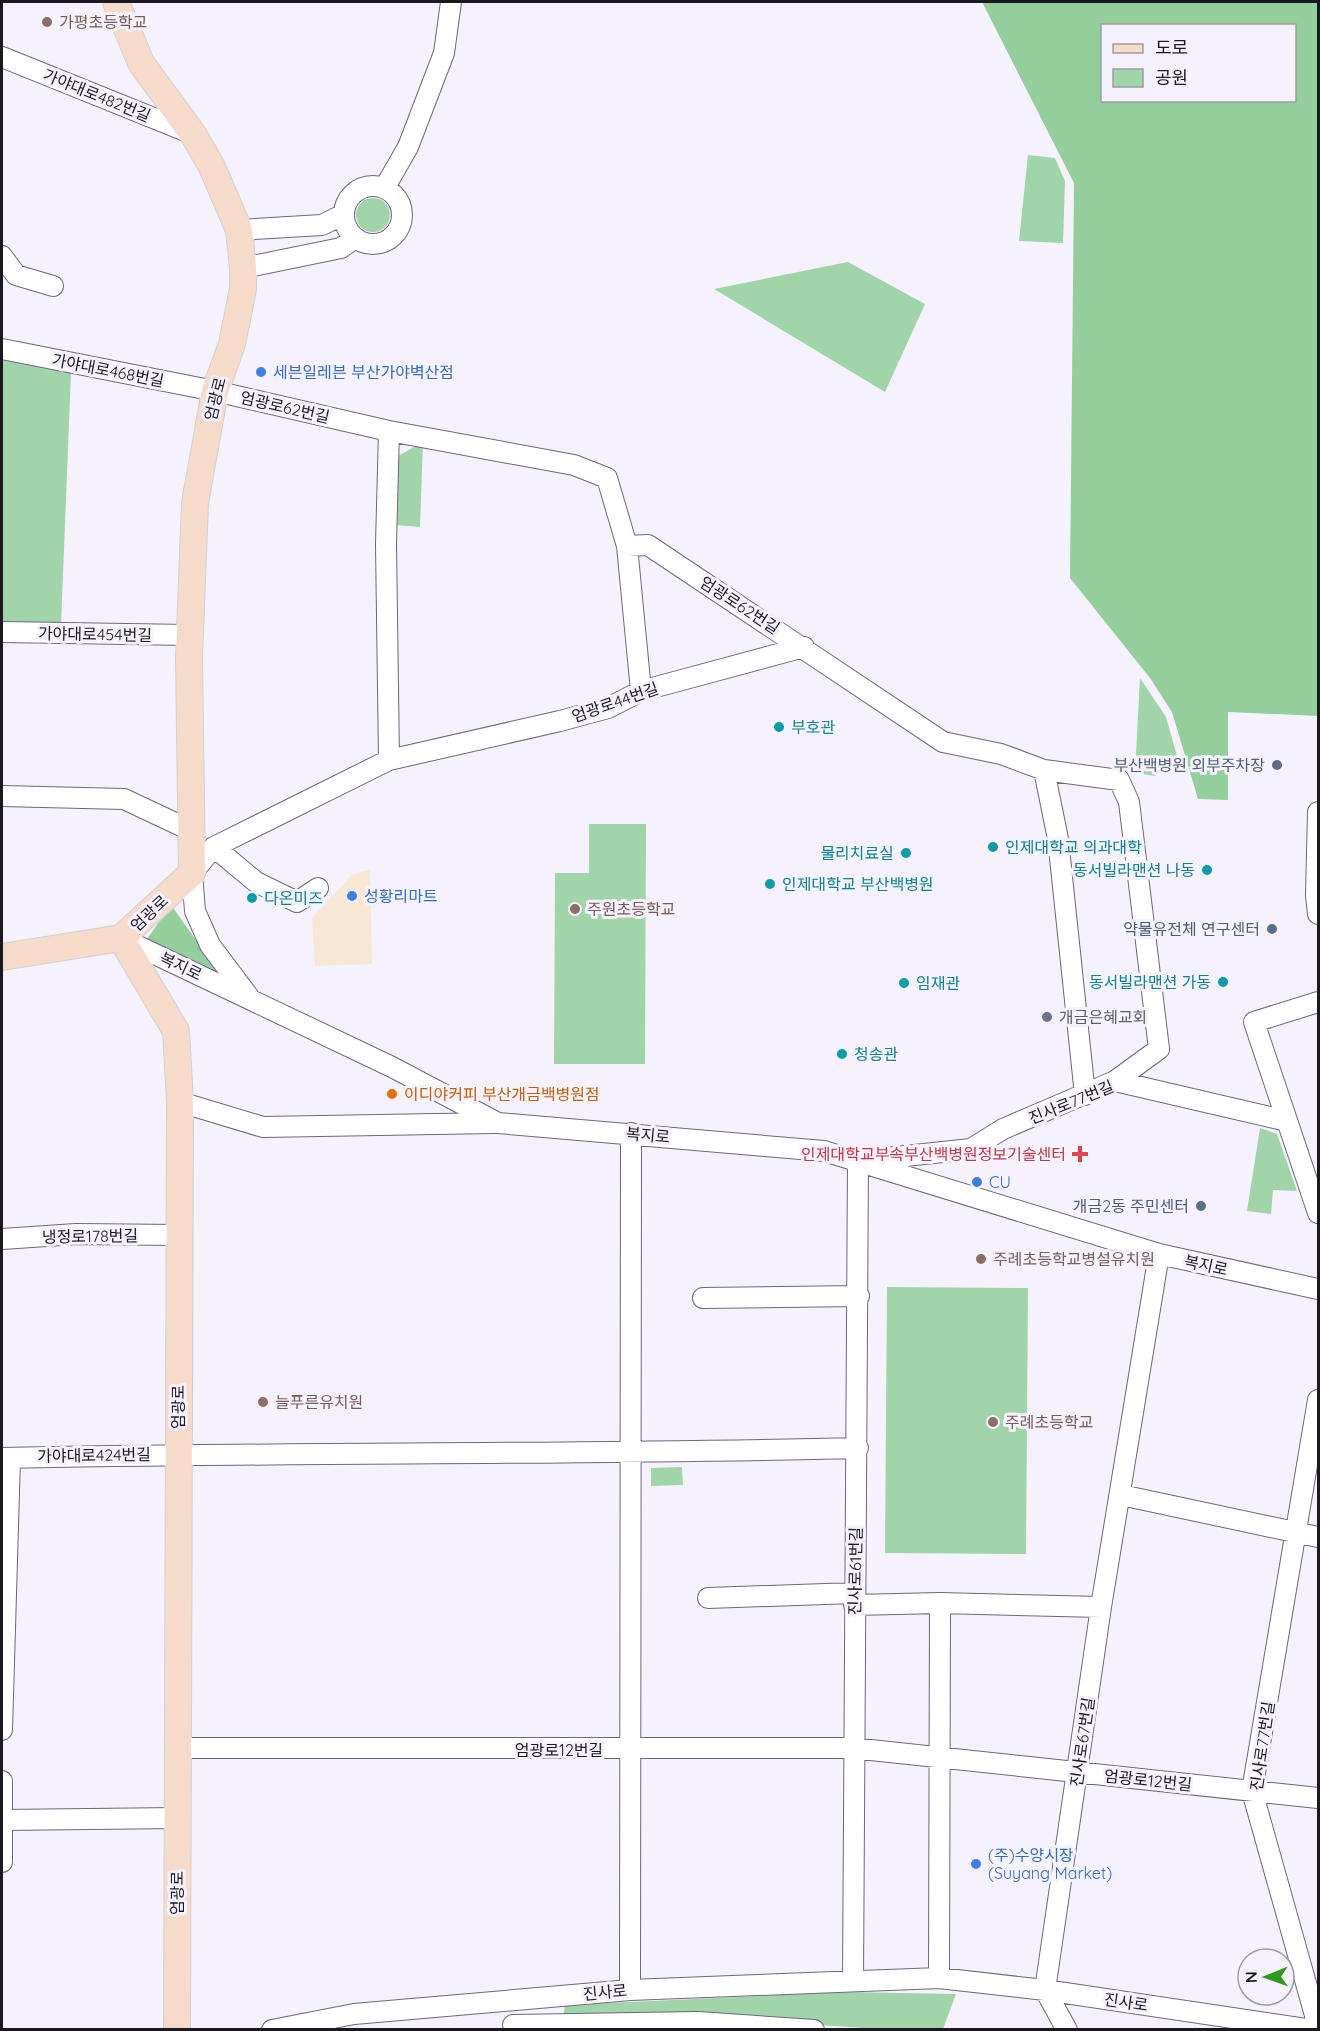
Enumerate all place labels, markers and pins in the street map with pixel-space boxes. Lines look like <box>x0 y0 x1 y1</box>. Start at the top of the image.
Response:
place label: 가평초등학교 <box>59 12 147 32</box>
marker: 가평초등학교 <box>40 15 54 29</box>
place label: 세븐일레븐 부산가야벽산점 <box>273 362 454 382</box>
marker: 세븐일레븐 부산가야벽산점 <box>254 365 268 379</box>
place label: 부호관 <box>791 717 835 737</box>
marker: 부호관 <box>772 720 786 734</box>
place label: 부산백병원 외부주차장 <box>1113 755 1265 775</box>
marker: 부산백병원 외부주차장 <box>1270 758 1284 772</box>
place label: 인제대학교 의과대학 <box>1005 837 1142 857</box>
marker: 인제대학교 의과대학 <box>986 840 1000 854</box>
place label: 물리치료실 <box>820 843 894 863</box>
marker: 물리치료실 <box>899 846 913 860</box>
place label: 동서빌라맨션 나동 <box>1073 860 1195 880</box>
marker: 동서빌라맨션 나동 <box>1200 863 1214 877</box>
place label: 인제대학교 부산백병원 <box>782 874 934 894</box>
marker: 인제대학교 부산백병원 <box>763 877 777 891</box>
place label: 성황리마트 <box>364 886 438 906</box>
place label: 다온미즈 <box>264 888 323 908</box>
marker: 성황리마트 <box>345 889 359 903</box>
marker: 다온미즈 <box>245 891 259 905</box>
place label: 주원초등학교 <box>587 899 675 919</box>
marker: 주원초등학교 <box>568 902 582 916</box>
place label: 약물유전체 연구센터 <box>1123 919 1260 939</box>
marker: 약물유전체 연구센터 <box>1265 922 1279 936</box>
place label: 동서빌라맨션 가동 <box>1089 972 1211 992</box>
place label: 임재관 <box>916 973 960 993</box>
marker: 동서빌라맨션 가동 <box>1216 975 1230 989</box>
marker: 임재관 <box>897 976 911 990</box>
place label: 개금은혜교회 <box>1059 1007 1147 1027</box>
marker: 개금은혜교회 <box>1040 1010 1054 1024</box>
place label: 청송관 <box>854 1044 898 1064</box>
marker: 청송관 <box>835 1047 849 1061</box>
place label: 이디야커피 부산개금백병원점 <box>404 1084 600 1104</box>
marker: 이디야커피 부산개금백병원점 <box>385 1087 399 1101</box>
place label: 인제대학교부속부산백병원정보기술센터 <box>801 1144 1066 1164</box>
marker: 인제대학교부속부산백병원정보기술센터 <box>1071 1145 1089 1163</box>
place label: CU <box>989 1172 1011 1192</box>
marker: CU <box>970 1175 984 1189</box>
place label: 개금2동 주민센터 <box>1073 1196 1189 1216</box>
marker: 개금2동 주민센터 <box>1194 1199 1208 1213</box>
place label: 주례초등학교병설유치원 <box>993 1249 1155 1269</box>
marker: 주례초등학교병설유치원 <box>974 1252 988 1266</box>
place label: 늘푸른유치원 <box>275 1392 363 1412</box>
marker: 늘푸른유치원 <box>256 1395 270 1409</box>
place label: 주례초등학교 <box>1005 1412 1093 1432</box>
marker: 주례초등학교 <box>986 1415 1000 1429</box>
place label: (주)수양시장 (Suyang Market) <box>988 1845 1112 1883</box>
marker: (주)수양시장 (Suyang Market) <box>969 1857 983 1871</box>

